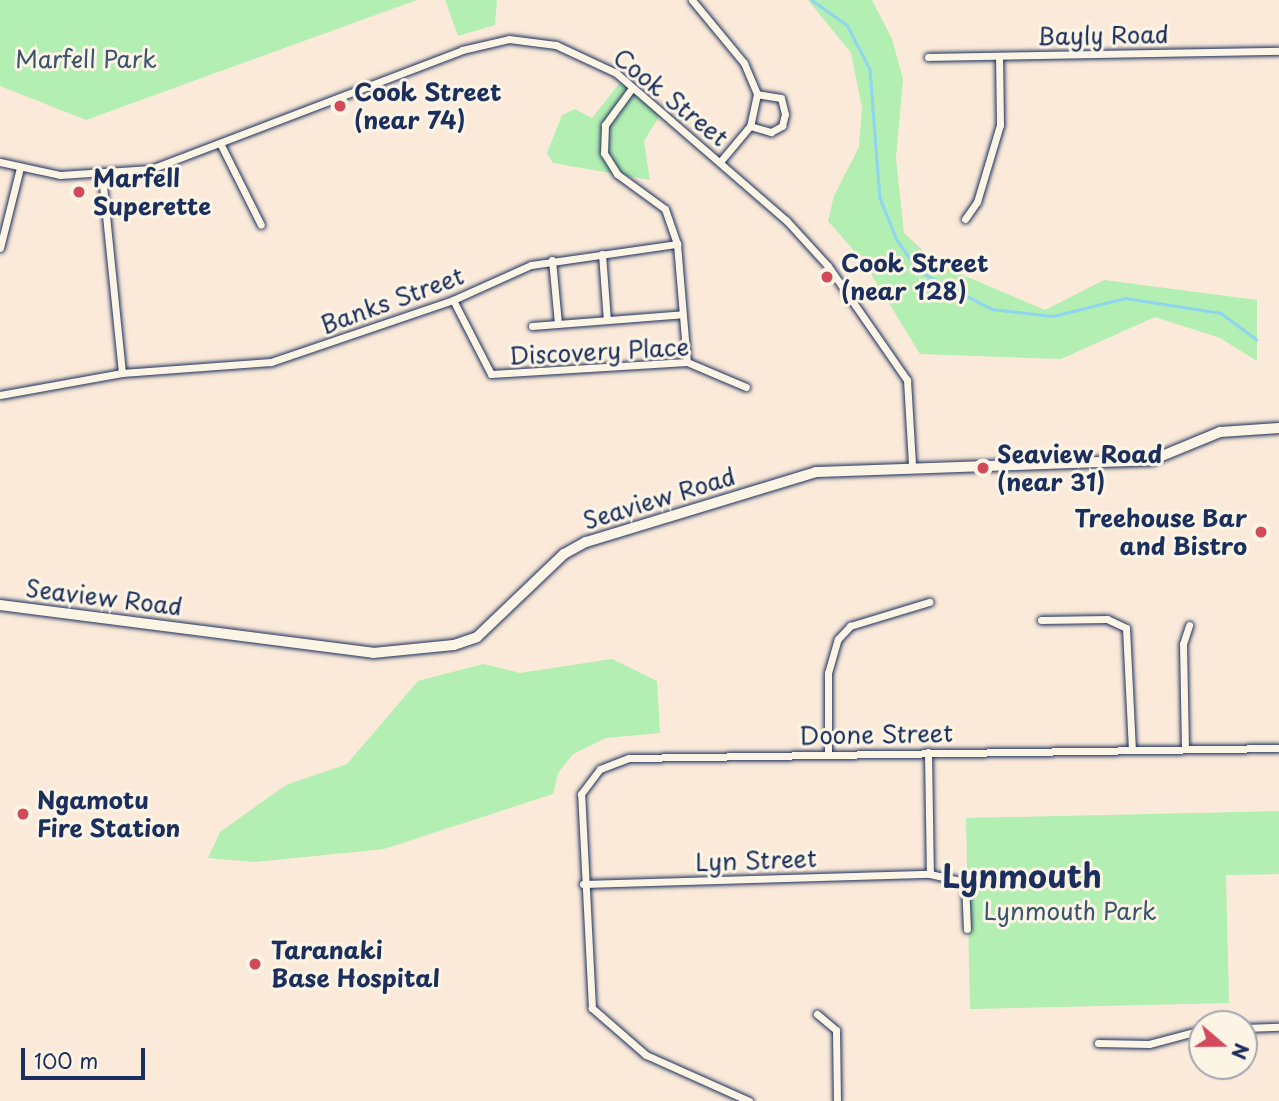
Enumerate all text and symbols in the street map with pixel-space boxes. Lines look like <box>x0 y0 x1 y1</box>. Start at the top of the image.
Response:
street label: Bayly Road <box>1037 19 1169 51</box>
street label: Cook Street <box>608 42 734 152</box>
park label: Marfell Park <box>15 45 157 73</box>
place label: Cook Street (near 74) <box>354 78 501 134</box>
marker: Cook Street (near 74) <box>332 98 348 114</box>
place label: Marfell Superette <box>93 164 211 220</box>
marker: Marfell Superette <box>71 184 87 200</box>
place label: Cook Street (near 128) <box>841 249 988 305</box>
street label: Banks Street <box>316 261 468 339</box>
marker: Cook Street (near 128) <box>819 269 835 285</box>
street label: Discovery Place <box>508 332 690 370</box>
place label: Seaview Road (near 31) <box>997 440 1163 496</box>
marker: Seaview Road (near 31) <box>975 460 991 476</box>
street label: Seaview Road <box>580 461 738 535</box>
place label: Treehouse Bar and Bistro <box>1075 504 1247 560</box>
marker: Treehouse Bar and Bistro <box>1253 524 1269 540</box>
street label: Seaview Road <box>25 573 183 621</box>
street label: Doone Street <box>799 718 953 750</box>
place label: Ngamotu Fire Station <box>37 786 182 842</box>
marker: Ngamotu Fire Station <box>15 806 31 822</box>
street label: Lyn Street <box>695 843 817 877</box>
district label: Lynmouth <box>942 856 1102 894</box>
park label: Lynmouth Park <box>982 897 1158 925</box>
place label: Taranaki Base Hospital <box>271 936 439 992</box>
marker: Taranaki Base Hospital <box>245 954 265 974</box>
north arrow <box>1188 1010 1258 1080</box>
scale bar <box>24 1034 149 1078</box>
text: N <box>1225 1040 1257 1063</box>
text: 100 m <box>34 1044 98 1076</box>

